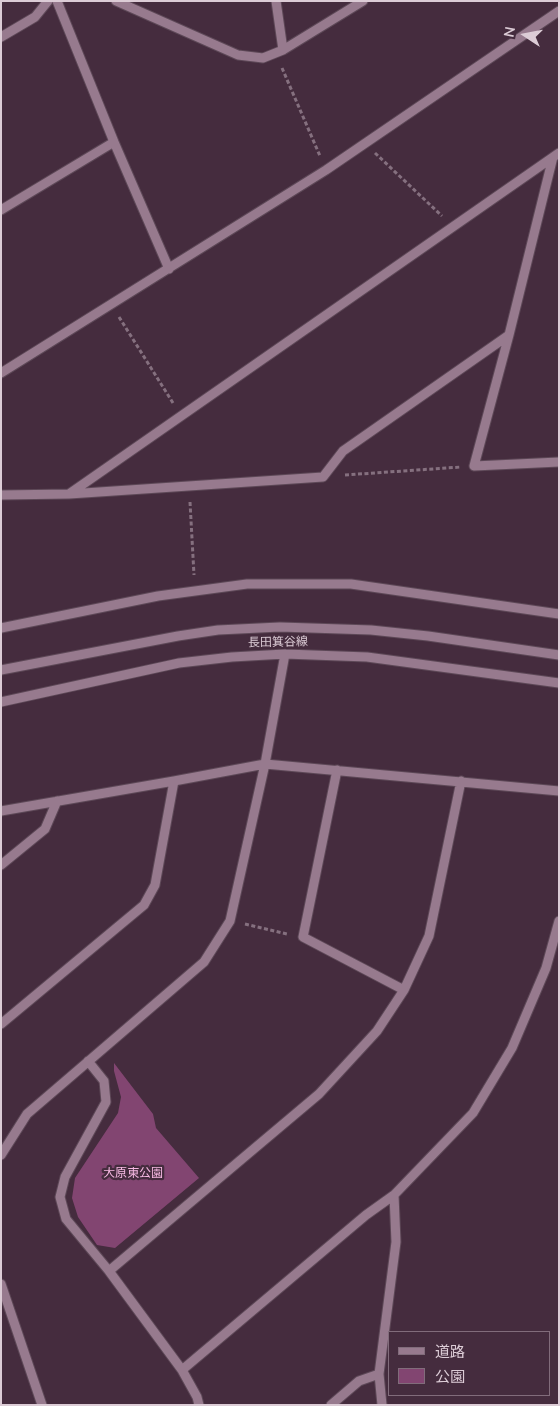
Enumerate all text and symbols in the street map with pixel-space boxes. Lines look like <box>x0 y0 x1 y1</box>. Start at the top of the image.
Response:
north arrow <box>500 10 550 60</box>
text: N <box>499 25 520 39</box>
street label: 長田箕谷線 <box>248 635 308 651</box>
park label: 大原東公園 <box>103 1167 163 1181</box>
legend <box>388 1331 550 1396</box>
text: 道路 <box>435 1342 465 1362</box>
text: 公園 <box>435 1367 465 1387</box>

